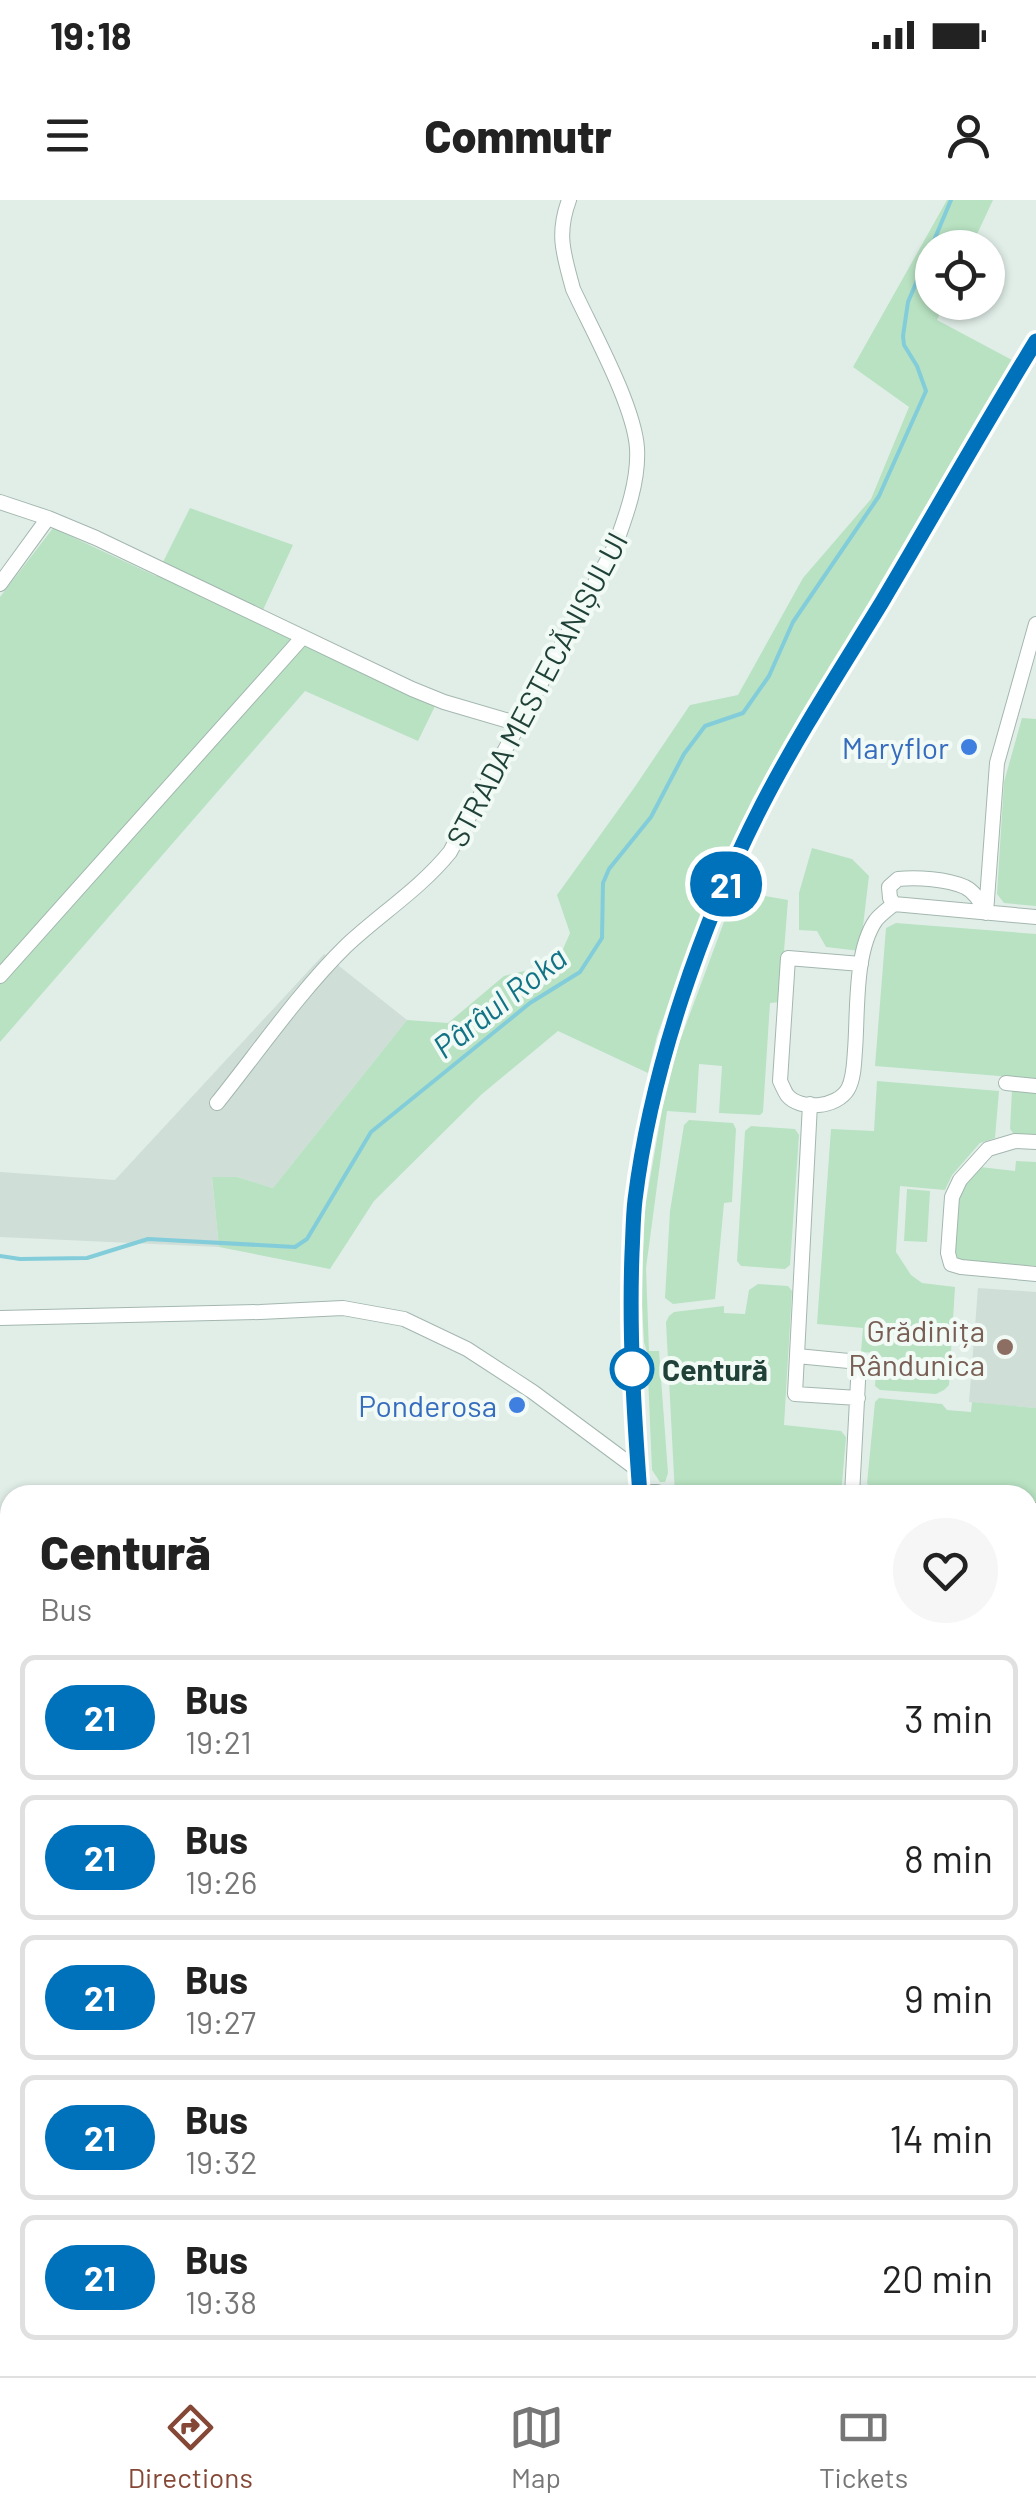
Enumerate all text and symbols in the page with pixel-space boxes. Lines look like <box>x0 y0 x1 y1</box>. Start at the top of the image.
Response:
text: 19:18 <box>50 12 131 58</box>
icon: menu <box>40 108 95 163</box>
text: Commutr <box>424 108 612 162</box>
icon: person <box>941 108 996 163</box>
map controls <box>915 230 1005 320</box>
button: locate <box>915 230 1005 320</box>
street label: STRADA MESTECĂNIȘULUI <box>438 526 634 852</box>
place label: Maryflor <box>842 729 949 765</box>
marker: Maryflor <box>958 736 980 758</box>
line badge: 21 <box>681 852 771 916</box>
text: 21 <box>710 863 742 905</box>
water label: Pârâul Roka <box>425 937 573 1065</box>
place label: Grădinița Rândunica <box>848 1312 985 1382</box>
marker: Grădinița Rândunica <box>994 1336 1016 1358</box>
marker: Centură <box>611 1348 653 1390</box>
place label: Centură <box>662 1351 768 1387</box>
place label: Ponderosa <box>358 1387 497 1423</box>
marker: Ponderosa <box>506 1394 528 1416</box>
button: heart <box>893 1518 998 1623</box>
text: Centură <box>40 1522 211 1580</box>
text: Bus <box>40 1589 92 1627</box>
text: Bus <box>185 1676 248 1722</box>
text: 3 min <box>904 1695 993 1741</box>
text: 21 <box>84 1696 116 1738</box>
text: 19:21 <box>185 1722 252 1760</box>
text: Bus <box>185 1816 248 1862</box>
text: 8 min <box>904 1835 993 1881</box>
text: 21 <box>84 1836 116 1878</box>
text: 19:26 <box>185 1862 257 1900</box>
text: Bus <box>185 1956 248 2002</box>
text: 9 min <box>904 1975 993 2021</box>
text: 21 <box>84 1976 116 2018</box>
text: 19:27 <box>185 2002 256 2040</box>
text: Bus <box>185 2096 248 2142</box>
text: 14 min <box>890 2115 993 2161</box>
text: 21 <box>84 2116 116 2158</box>
text: 19:32 <box>185 2142 257 2180</box>
text: Bus <box>185 2236 248 2282</box>
text: 20 min <box>882 2255 993 2301</box>
text: 21 <box>84 2256 116 2298</box>
text: 19:38 <box>185 2282 257 2320</box>
tab: Directions <box>128 2400 253 2494</box>
tab: Map <box>509 2400 564 2494</box>
tab: Tickets <box>819 2400 908 2494</box>

